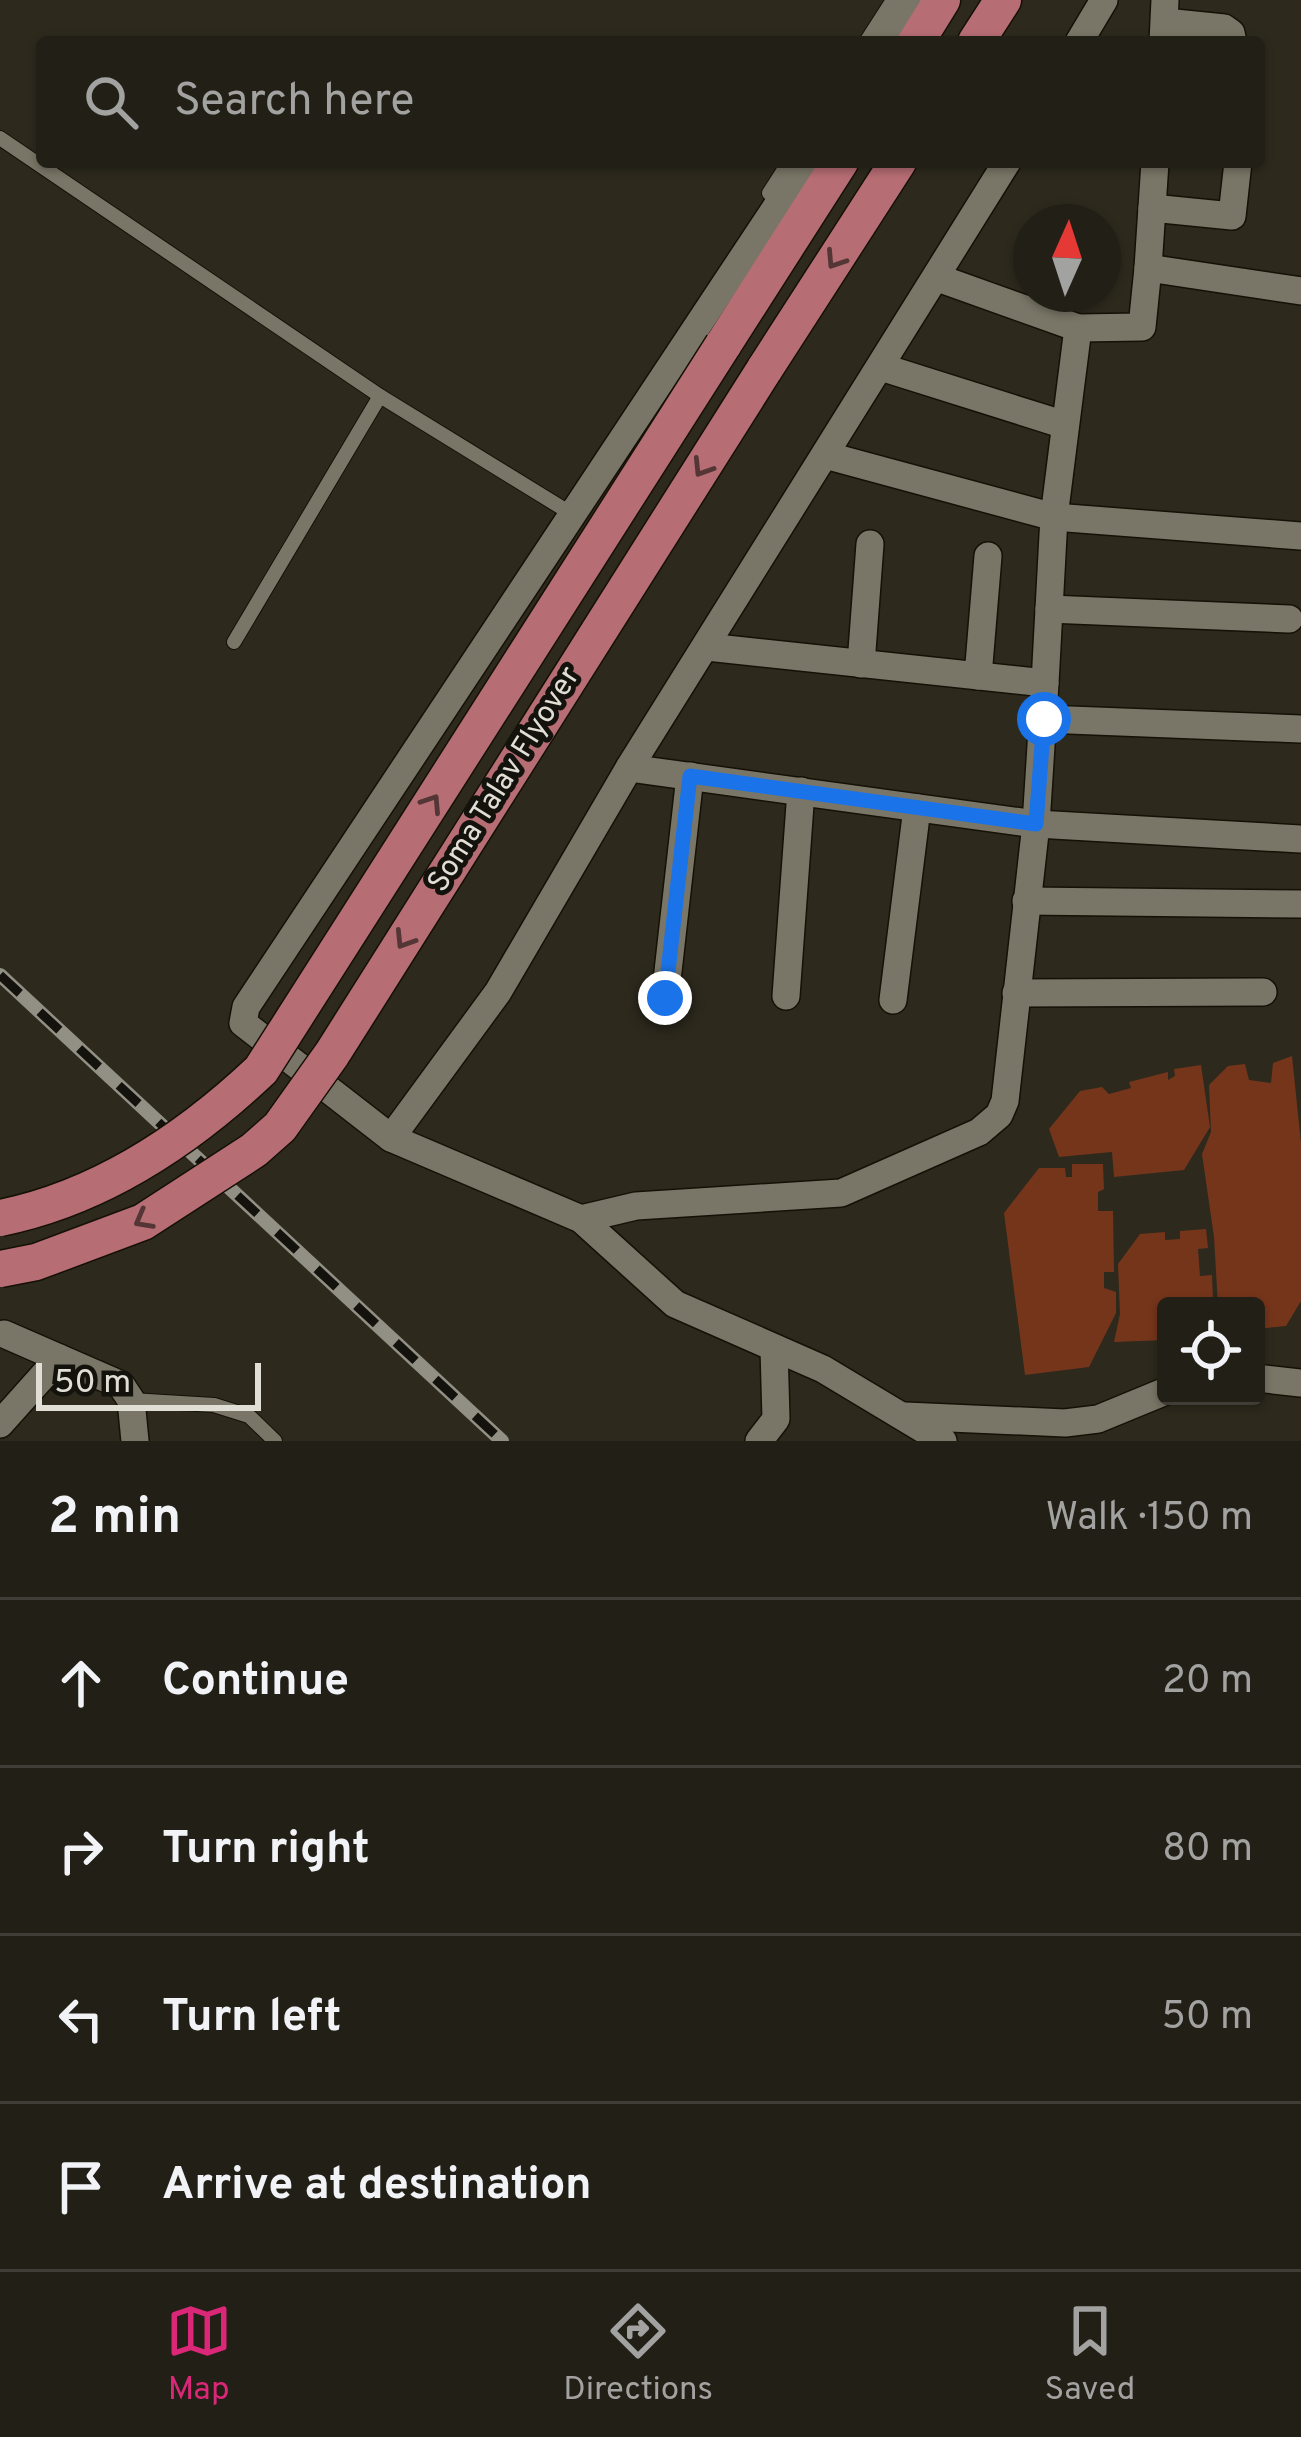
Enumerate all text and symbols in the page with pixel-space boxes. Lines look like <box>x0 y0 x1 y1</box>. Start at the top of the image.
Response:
search box <box>36 36 1265 168</box>
icon: search <box>78 69 144 135</box>
text: Search here <box>174 74 414 131</box>
north arrow <box>1013 204 1121 312</box>
one-way arrow <box>827 247 849 269</box>
one-way arrow <box>694 455 716 477</box>
street label: Soma Talav Flyover <box>421 660 589 900</box>
route start <box>1017 692 1071 746</box>
one-way arrow <box>417 795 439 817</box>
one-way arrow <box>396 927 418 949</box>
route end <box>638 971 692 1025</box>
one-way arrow <box>134 1206 156 1229</box>
map controls <box>1157 1297 1265 1405</box>
button: locate <box>1157 1297 1265 1405</box>
scale bar <box>36 1357 261 1410</box>
text: 50 m <box>54 1363 131 1405</box>
text: 2 min <box>48 1487 181 1552</box>
text: Walk · 150 m <box>1046 1495 1253 1544</box>
icon: ahead <box>48 1650 114 1716</box>
text: Continue <box>162 1654 349 1711</box>
text: 20 m <box>1162 1658 1253 1707</box>
icon: right <box>48 1818 114 1884</box>
text: Turn right <box>162 1822 370 1879</box>
text: 80 m <box>1162 1826 1253 1875</box>
icon: left <box>48 1986 114 2052</box>
text: Turn left <box>162 1990 341 2047</box>
text: 50 m <box>1162 1994 1253 2043</box>
icon: arrive <box>48 2154 114 2220</box>
text: Arrive at destination <box>162 2158 592 2215</box>
tab: Map <box>166 2298 232 2412</box>
tab: Directions <box>563 2298 713 2412</box>
tab: Saved <box>1045 2298 1135 2412</box>

